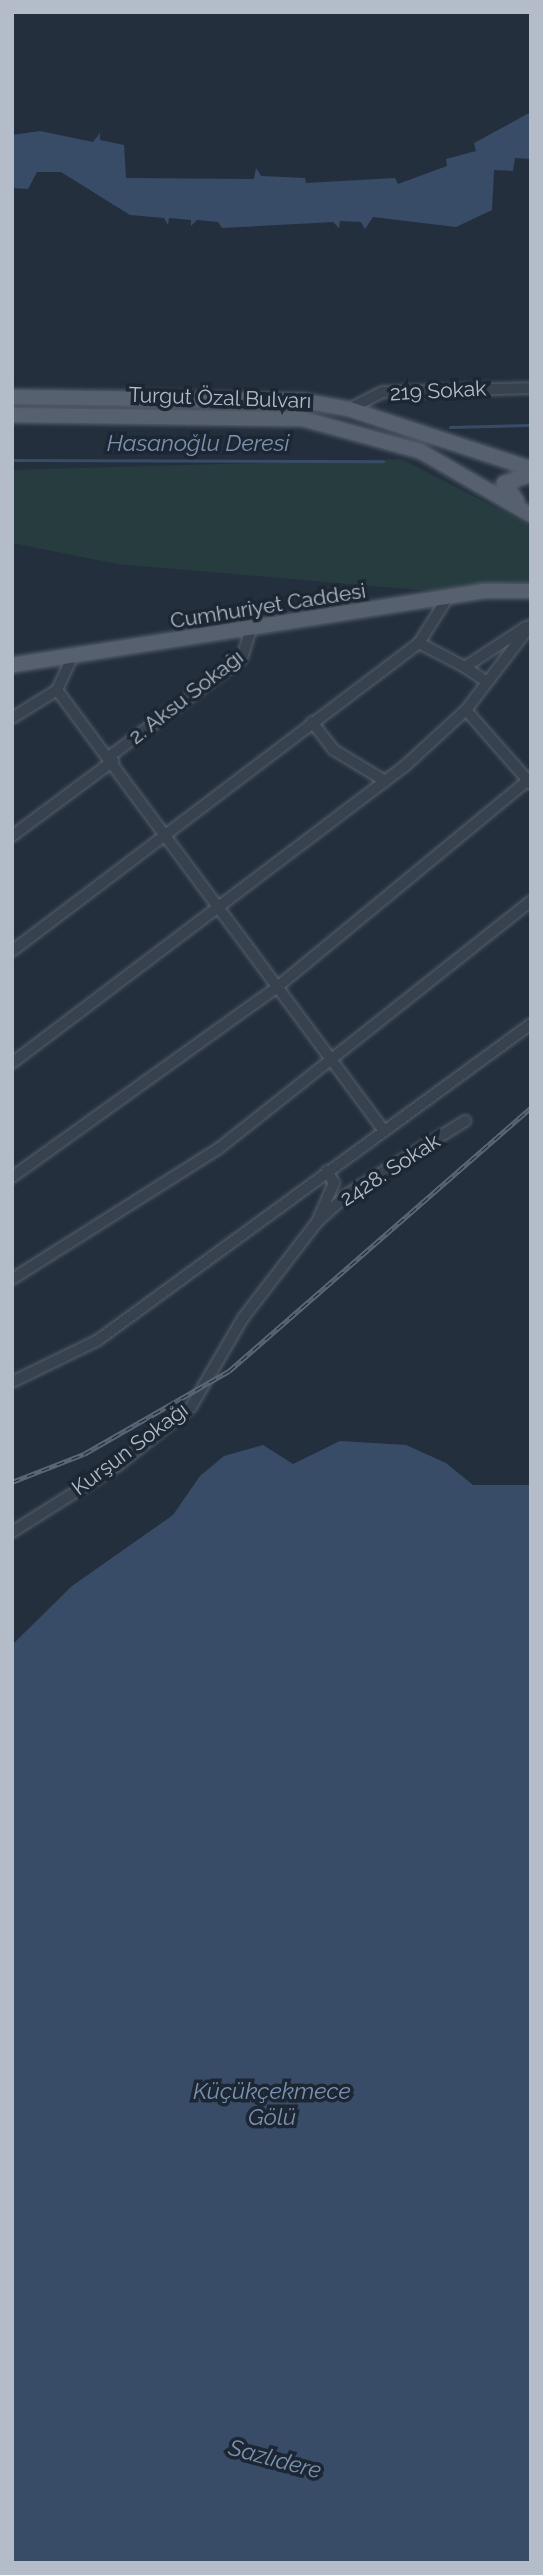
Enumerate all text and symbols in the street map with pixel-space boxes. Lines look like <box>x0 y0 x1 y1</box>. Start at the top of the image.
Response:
street label: 219 Sokak <box>389 376 487 406</box>
street label: Turgut Özal Bulvarı <box>128 382 312 414</box>
water label: Hasanoğlu Deresi <box>107 429 289 457</box>
street label: Cumhuriyet Caddesi <box>169 578 367 634</box>
street label: 2. Aksu Sokağı <box>124 644 248 750</box>
street label: 2428. Sokak <box>335 1128 445 1212</box>
street label: Kurşun Sokağı <box>67 1397 193 1501</box>
water label: Küçükçekmece Gölü <box>193 2077 351 2131</box>
water label: Sazlıdere <box>226 2433 324 2485</box>

